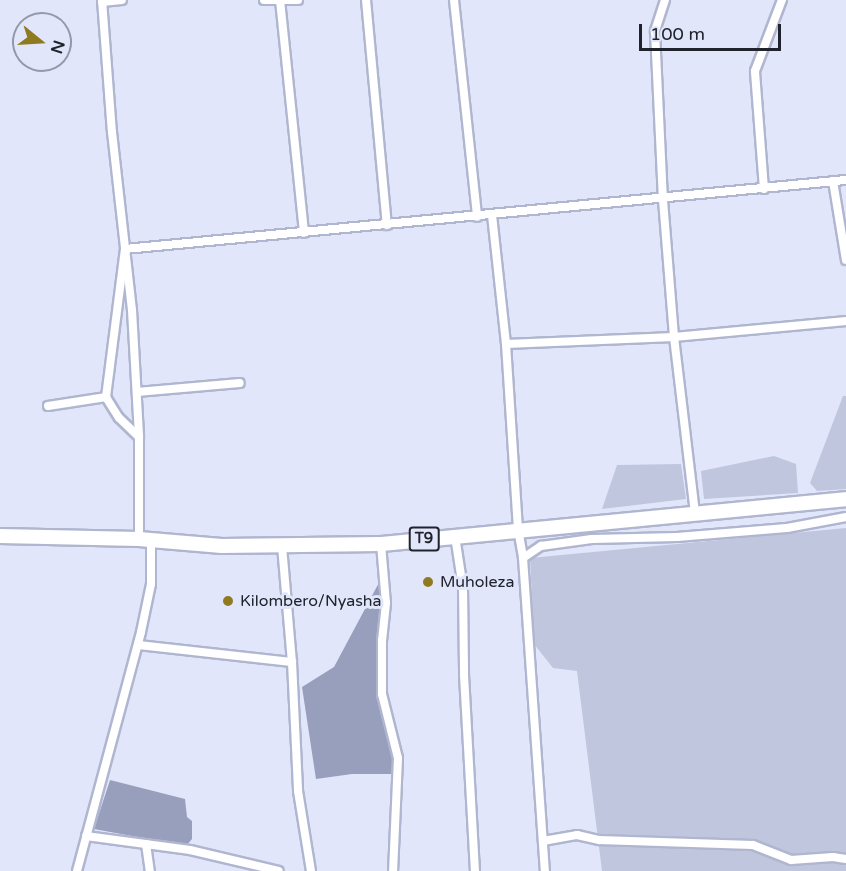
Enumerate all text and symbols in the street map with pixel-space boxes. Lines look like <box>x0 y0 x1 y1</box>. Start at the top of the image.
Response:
north arrow <box>12 12 72 72</box>
scale bar <box>642 12 784 50</box>
text: 100 m <box>650 23 705 45</box>
text: N <box>46 38 69 56</box>
road number: T9 <box>408 527 440 551</box>
place label: Muholeza <box>440 572 514 592</box>
marker: Muholeza <box>421 575 435 589</box>
place label: Kilombero/Nyasha <box>240 591 382 611</box>
marker: Kilombero/Nyasha <box>221 594 235 608</box>

